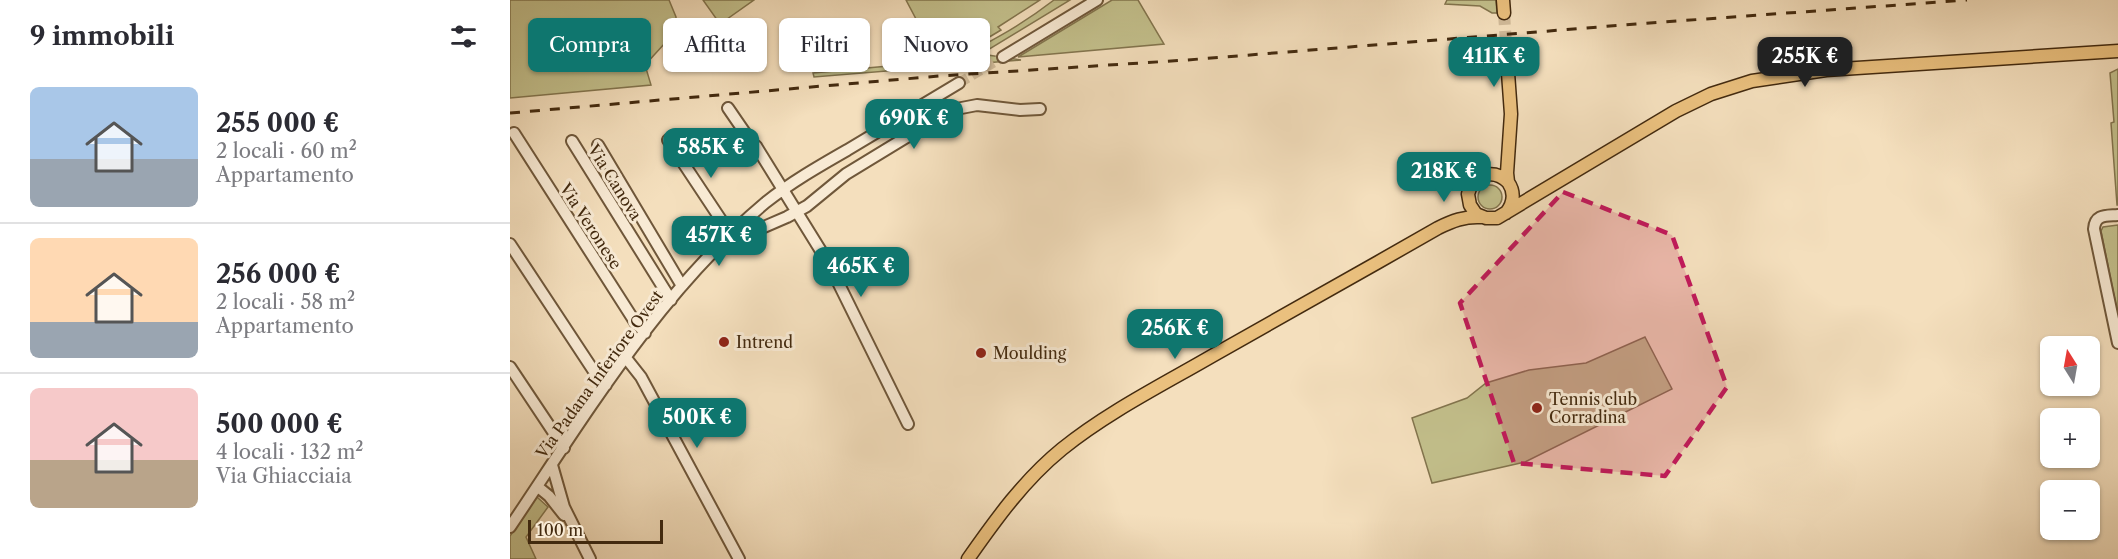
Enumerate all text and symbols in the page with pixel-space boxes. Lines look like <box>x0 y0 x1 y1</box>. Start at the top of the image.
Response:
chip: Compra <box>528 18 651 72</box>
chip: Affitta <box>663 18 767 72</box>
chip: Filtri <box>779 18 870 72</box>
chip: Nuovo <box>882 18 990 72</box>
text: 9 immobili <box>30 20 174 52</box>
icon: filters <box>447 20 480 53</box>
pin: 411K € <box>1445 37 1543 88</box>
pin: 255K € <box>1756 37 1854 88</box>
text: 411K € <box>1462 44 1526 68</box>
text: 255K € <box>1771 44 1839 68</box>
pin: 690K € <box>865 99 963 150</box>
text: 690K € <box>879 106 949 130</box>
text: 255 000 € <box>216 107 339 139</box>
icon: home <box>78 111 150 183</box>
pin: 585K € <box>662 128 760 179</box>
text: 585K € <box>677 135 745 159</box>
text: 2 locali · 60 m² <box>216 139 357 163</box>
street label: Via Canova <box>583 140 646 224</box>
pin: 218K € <box>1395 152 1493 203</box>
text: 218K € <box>1411 159 1477 183</box>
text: Appartamento <box>216 163 354 187</box>
street label: Via Veronese <box>555 178 626 273</box>
pin: 457K € <box>670 216 768 267</box>
text: 457K € <box>686 223 752 247</box>
pin: 465K € <box>812 247 910 298</box>
text: 465K € <box>827 254 895 278</box>
text: 256 000 € <box>216 258 341 290</box>
icon: home <box>78 262 150 334</box>
street label: Via Padana Inferiore Ovest <box>531 286 667 463</box>
text: 2 locali · 58 m² <box>216 290 355 314</box>
pin: 256K € <box>1126 309 1224 360</box>
text: Appartamento <box>216 314 354 338</box>
text: 256K € <box>1141 316 1209 340</box>
place label: Intrend <box>736 332 793 352</box>
marker: Intrend <box>717 335 731 349</box>
north arrow <box>2040 336 2100 396</box>
map controls <box>2040 336 2100 540</box>
place label: Moulding <box>993 343 1067 363</box>
marker: Moulding <box>974 346 988 360</box>
place label: Tennis club Corradina <box>1549 389 1637 427</box>
pin: 500K € <box>648 398 746 449</box>
marker: Tennis club Corradina <box>1530 401 1544 415</box>
text: 500K € <box>662 405 732 429</box>
text: 500 000 € <box>216 408 343 440</box>
button: + <box>2040 408 2100 468</box>
icon: home <box>78 412 150 484</box>
text: 4 locali · 132 m² <box>216 440 364 464</box>
text: Via Ghiacciaia <box>216 464 352 488</box>
button: − <box>2040 480 2100 540</box>
scale bar <box>528 517 663 544</box>
text: 100 m <box>537 520 583 540</box>

